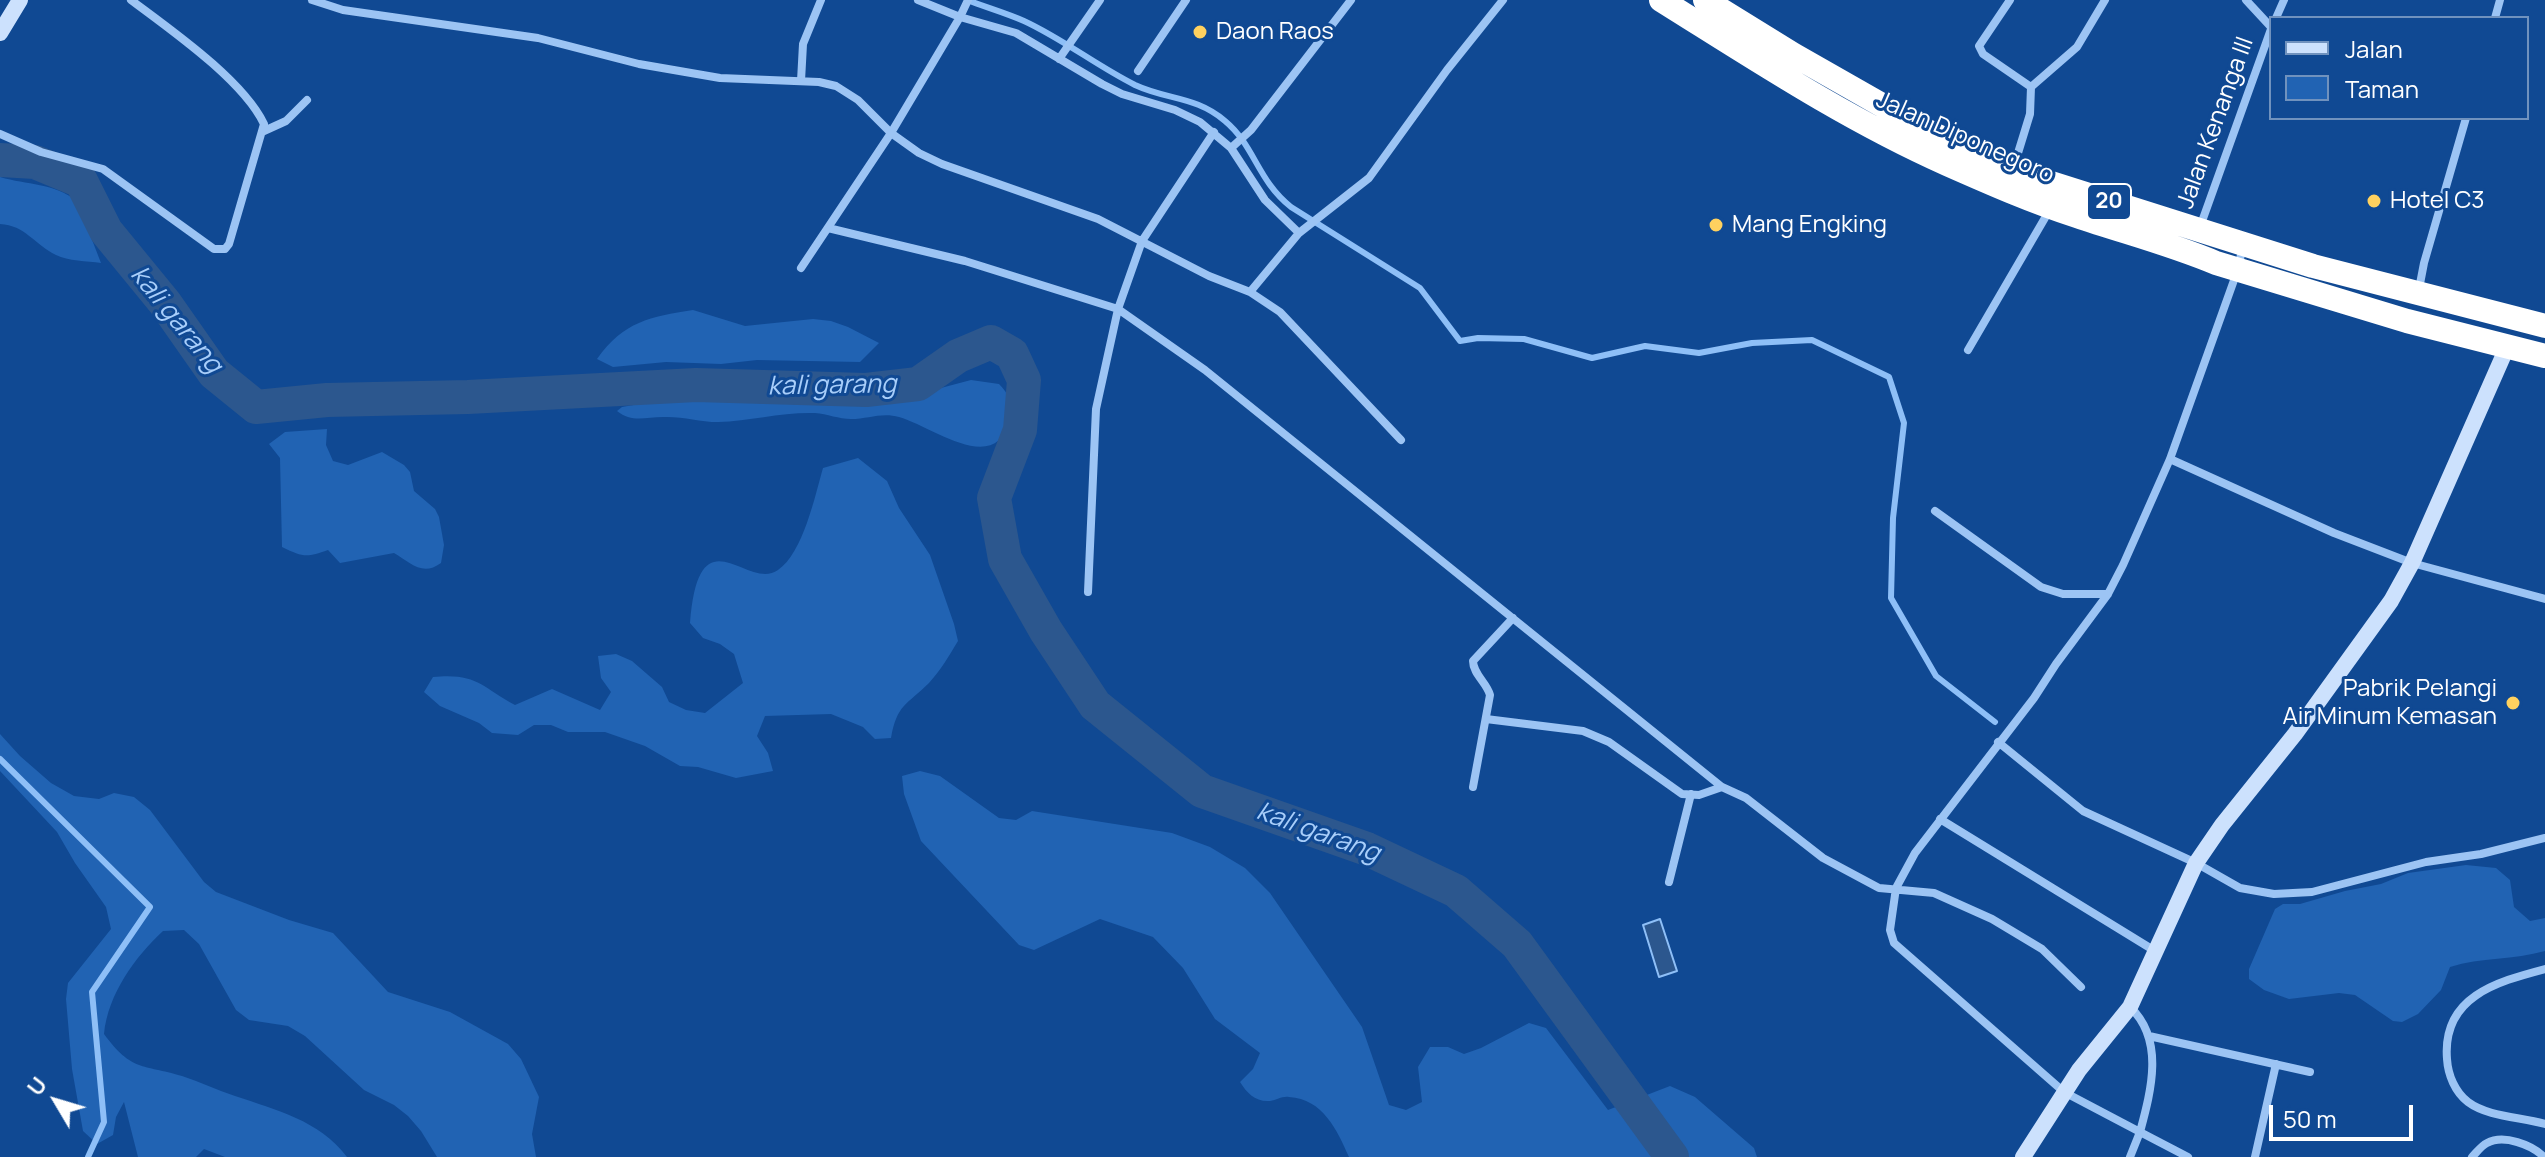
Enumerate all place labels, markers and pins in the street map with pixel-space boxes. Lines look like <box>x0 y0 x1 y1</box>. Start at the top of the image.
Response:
place label: Daon Raos <box>1216 18 1334 46</box>
marker: Daon Raos <box>1191 23 1209 41</box>
place label: Hotel C3 <box>2390 187 2485 215</box>
marker: Hotel C3 <box>2365 192 2383 210</box>
place label: Mang Engking <box>1732 211 1887 239</box>
marker: Mang Engking <box>1707 216 1725 234</box>
place label: Pabrik Pelangi Air Minum Kemasan <box>2282 675 2497 731</box>
marker: Pabrik Pelangi Air Minum Kemasan <box>2504 694 2522 712</box>

